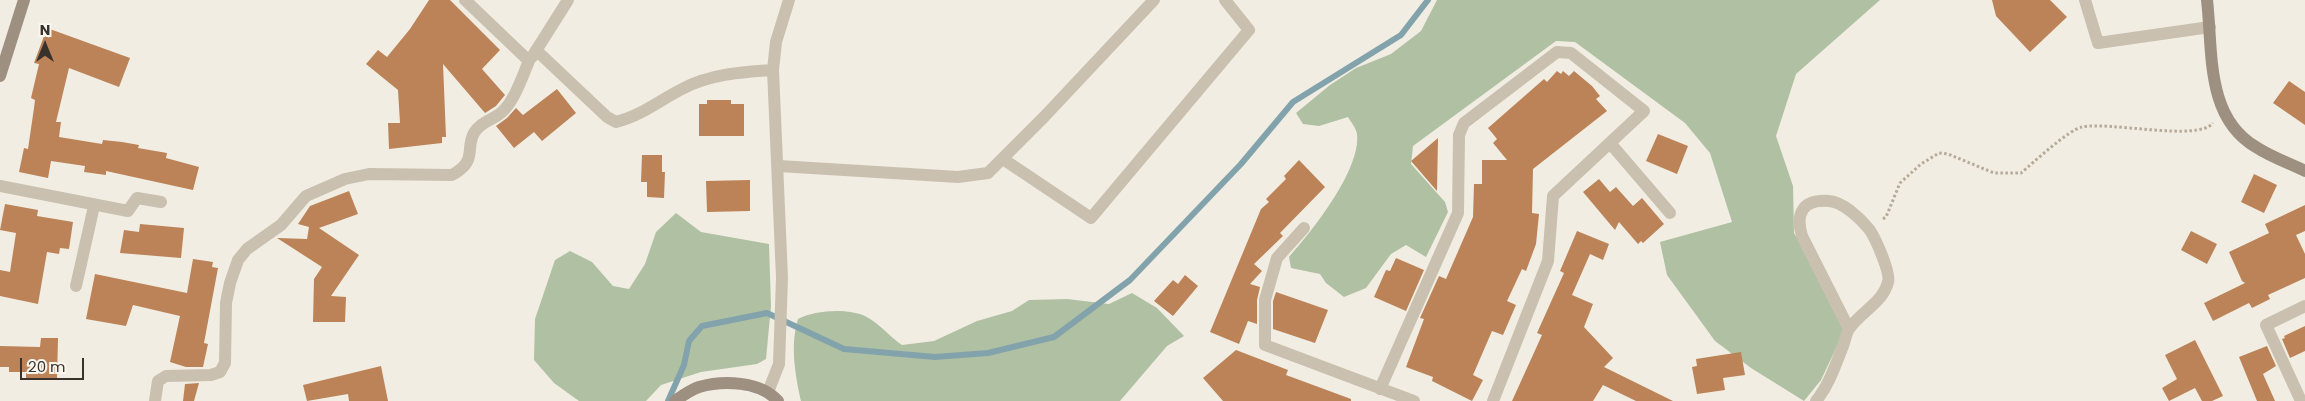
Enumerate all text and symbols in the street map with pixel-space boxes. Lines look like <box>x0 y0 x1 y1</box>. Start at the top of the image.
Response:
north arrow <box>20 20 70 70</box>
text: N <box>40 20 50 40</box>
scale bar <box>22 348 86 380</box>
text: 20 m <box>28 356 66 377</box>

